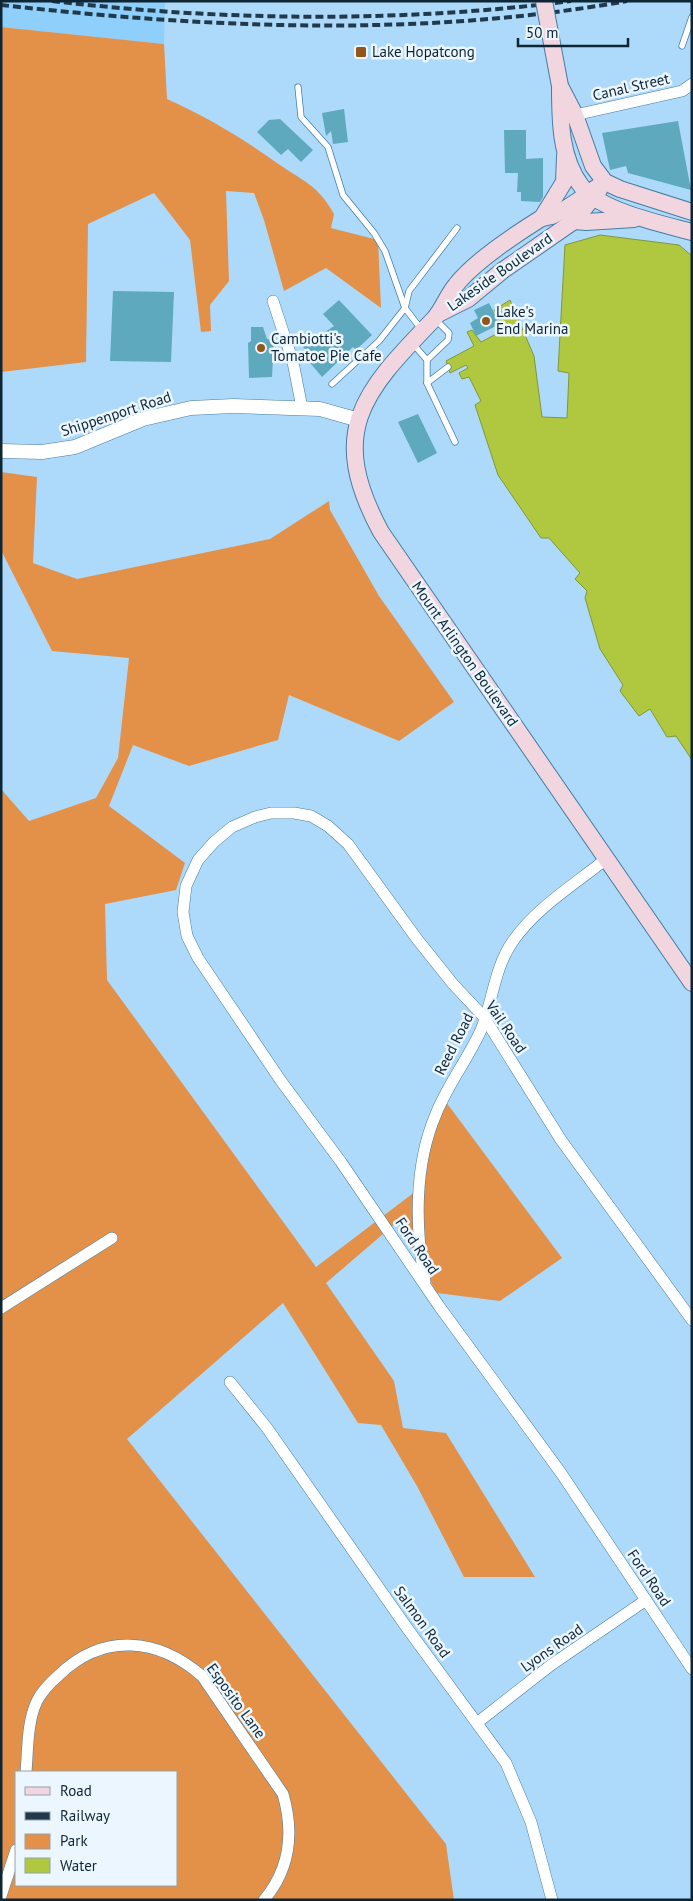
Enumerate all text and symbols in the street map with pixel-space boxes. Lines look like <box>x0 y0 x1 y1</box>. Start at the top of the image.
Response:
scale bar <box>518 15 628 47</box>
text: 50 m <box>526 23 559 42</box>
place label: Lake Hopatcong <box>372 42 475 61</box>
marker: Lake Hopatcong <box>354 45 368 59</box>
street label: Canal Street <box>591 68 671 105</box>
street label: Lakeside Boulevard <box>443 228 556 315</box>
place label: Lake's End Marina <box>496 302 568 338</box>
marker: Lake's End Marina <box>480 315 492 327</box>
place label: Cambiotti's Tomatoe Pie Cafe <box>271 329 382 365</box>
marker: Cambiotti's Tomatoe Pie Cafe <box>255 342 267 354</box>
street label: Shippenport Road <box>58 387 173 440</box>
street label: Mount Arlington Boulevard <box>408 577 523 730</box>
street label: Vail Road <box>481 996 531 1057</box>
street label: Reed Road <box>430 1010 477 1078</box>
street label: Ford Road <box>391 1214 443 1278</box>
street label: Ford Road <box>623 1546 675 1610</box>
street label: Salmon Road <box>390 1582 455 1661</box>
street label: Lyons Road <box>517 1619 586 1676</box>
street label: Esposito Lane <box>203 1659 270 1742</box>
legend <box>15 1771 178 1886</box>
text: Road <box>60 1781 92 1800</box>
text: Railway <box>60 1806 110 1825</box>
text: Park <box>60 1831 88 1850</box>
text: Water <box>60 1856 97 1875</box>

